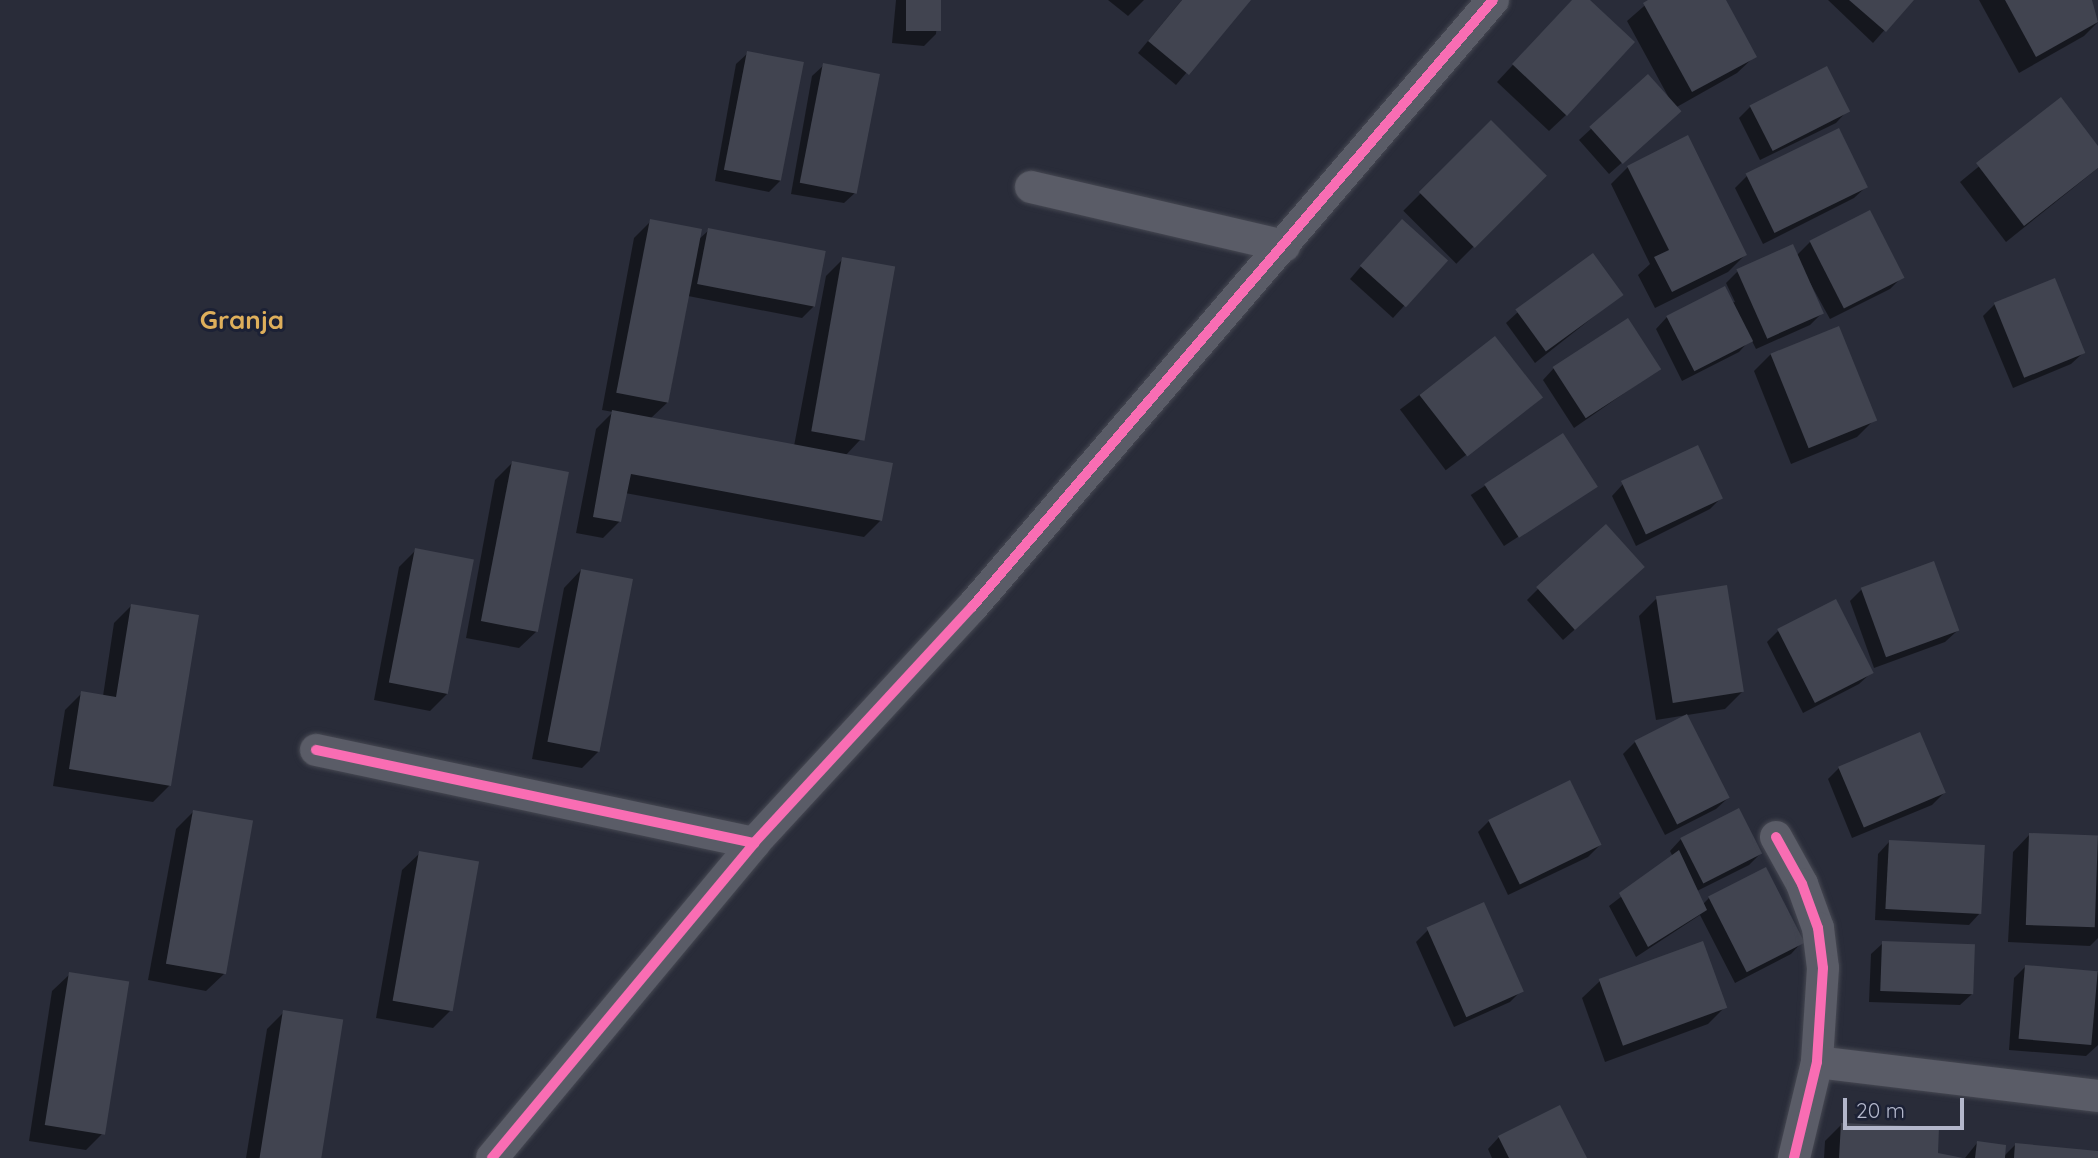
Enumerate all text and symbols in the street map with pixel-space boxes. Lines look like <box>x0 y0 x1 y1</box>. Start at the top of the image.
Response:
district label: Granja <box>200 304 284 336</box>
scale bar <box>1846 1084 1967 1128</box>
text: 20 m <box>1856 1097 1905 1123</box>

